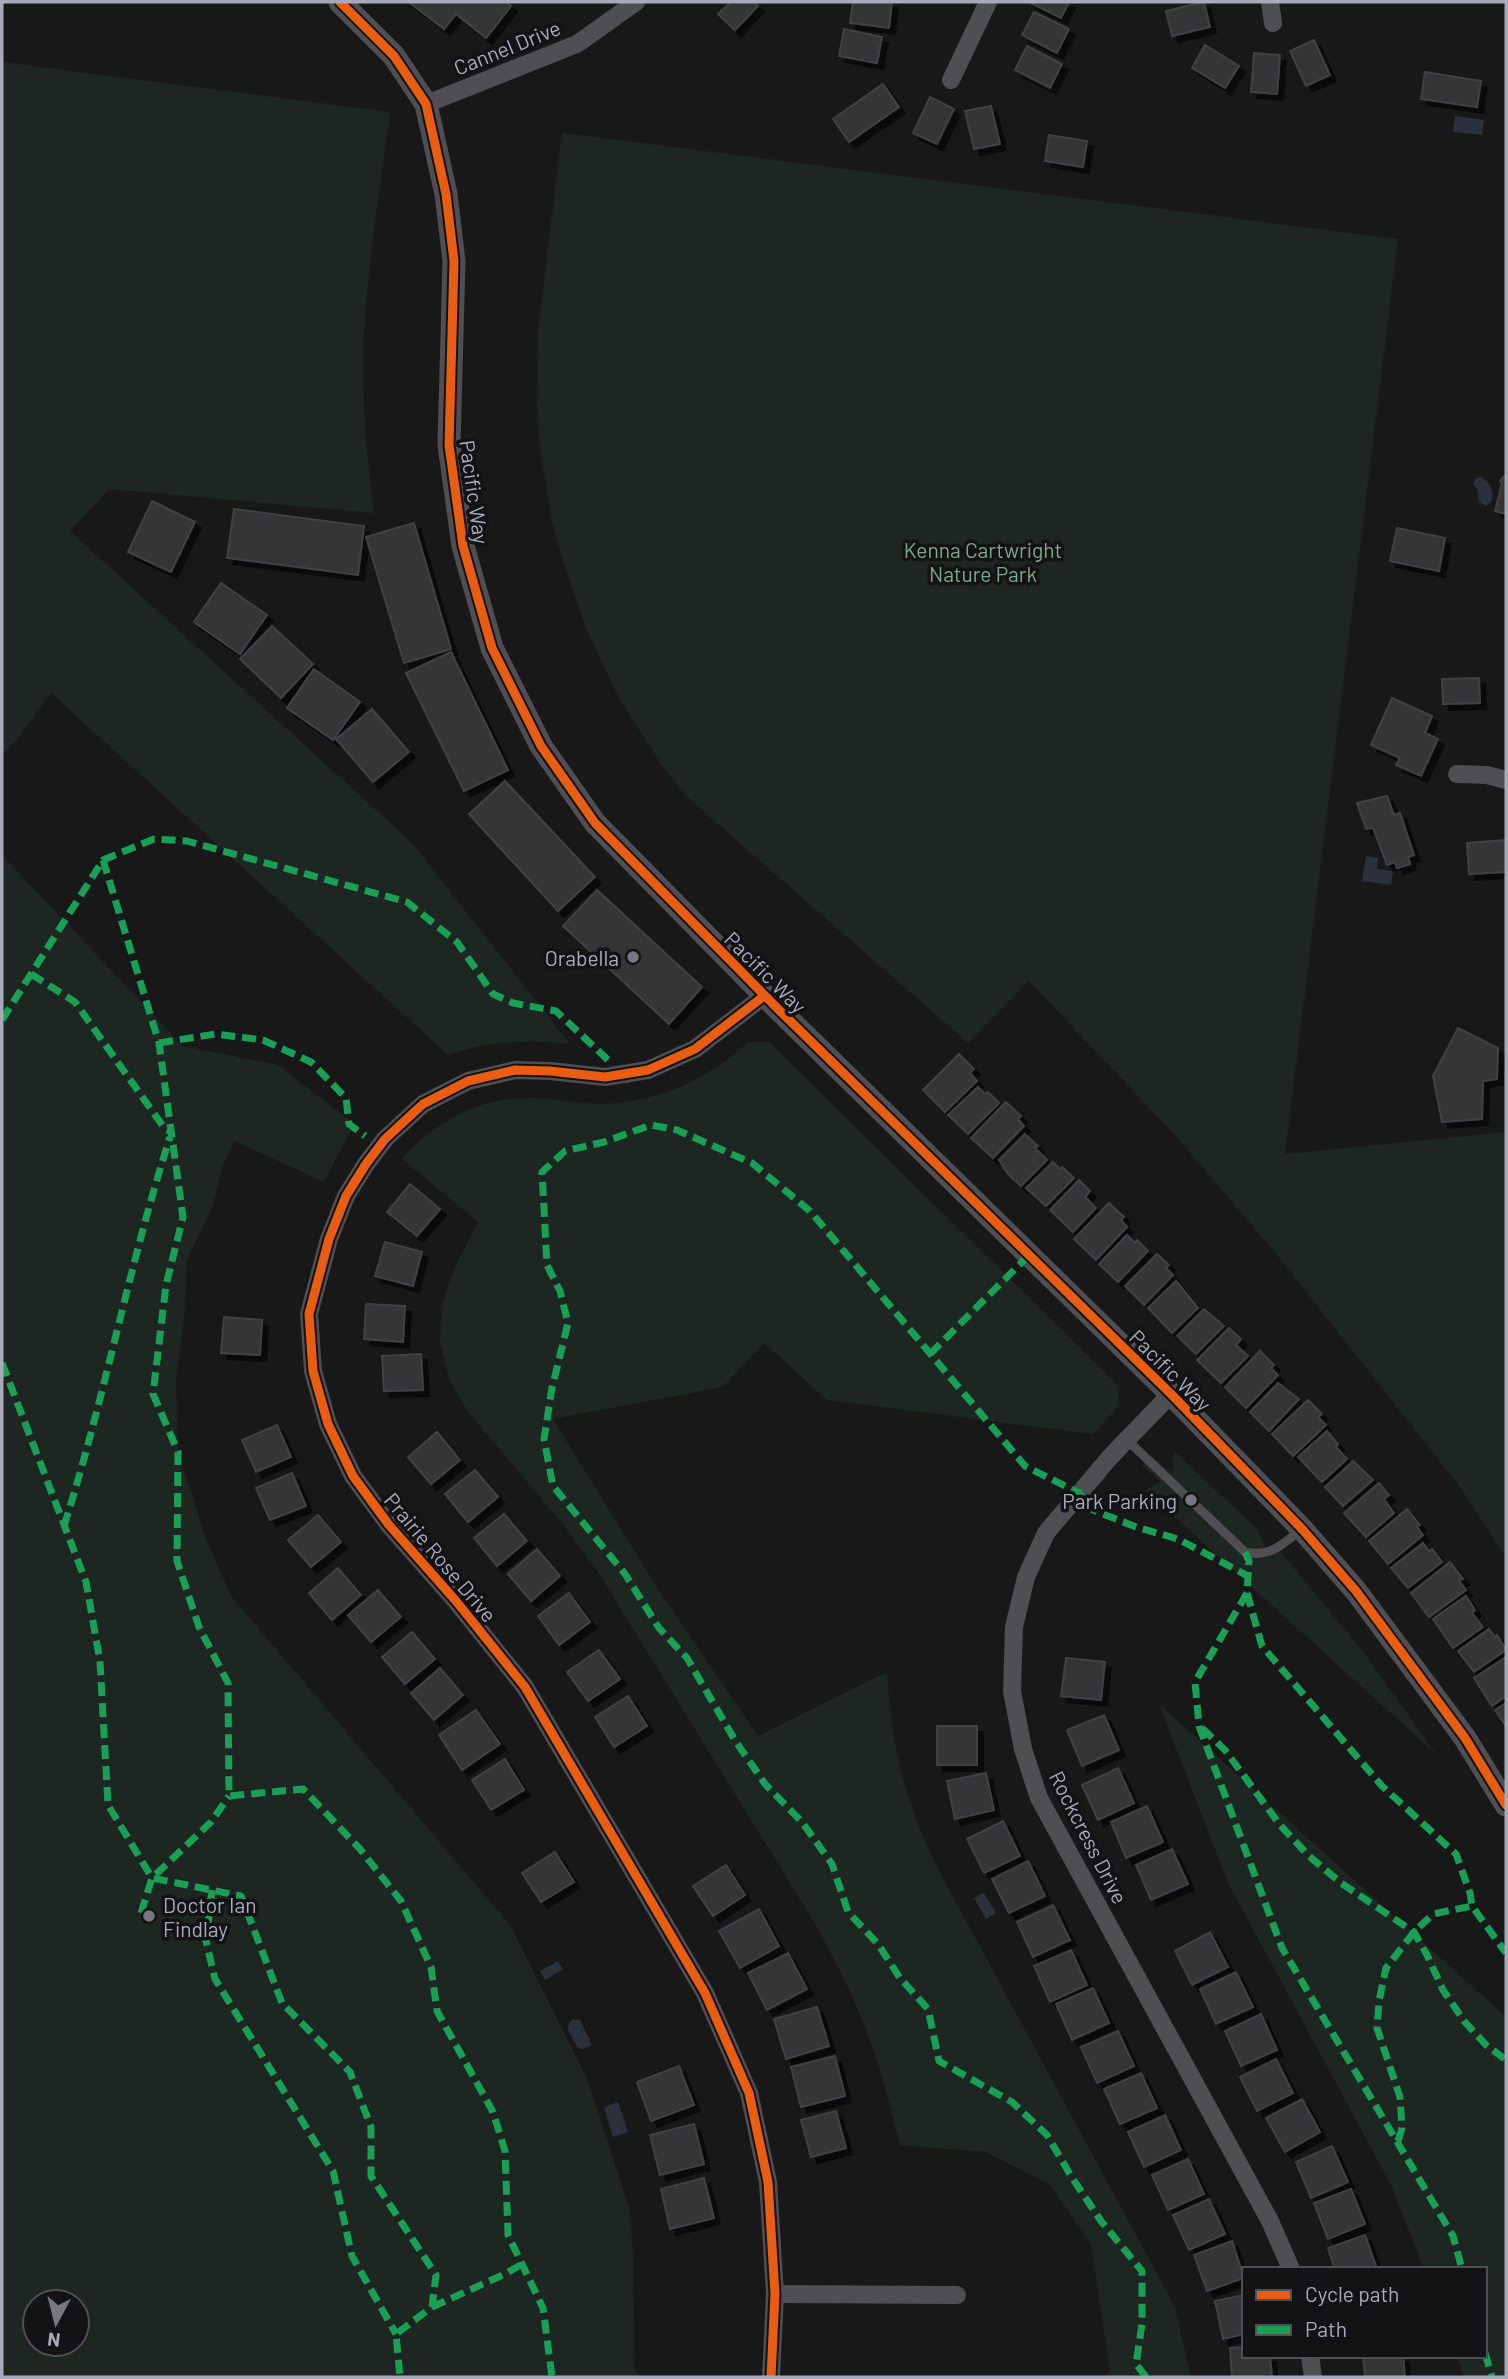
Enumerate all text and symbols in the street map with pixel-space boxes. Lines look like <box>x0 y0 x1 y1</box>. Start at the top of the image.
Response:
street label: Cannel Drive <box>450 14 564 80</box>
street label: Pacific Way <box>455 438 495 546</box>
park label: Kenna Cartwright Nature Park <box>904 537 1062 586</box>
street label: Pacific Way <box>720 926 812 1018</box>
place label: Orabella <box>545 945 619 970</box>
marker: Orabella <box>625 949 641 965</box>
street label: Pacific Way <box>1125 1324 1217 1416</box>
street label: Prairie Rose Drive <box>380 1487 502 1627</box>
place label: Park Parking <box>1062 1488 1177 1513</box>
marker: Park Parking <box>1183 1492 1199 1508</box>
street label: Rockcress Drive <box>1045 1766 1133 1908</box>
place label: Doctor Ian Findlay <box>163 1892 256 1941</box>
marker: Doctor Ian Findlay <box>141 1908 157 1924</box>
legend <box>1242 2267 1487 2358</box>
text: Cycle path <box>1305 2281 1399 2306</box>
north arrow <box>21 2288 91 2358</box>
text: Path <box>1305 2316 1347 2341</box>
text: N <box>46 2328 62 2353</box>

